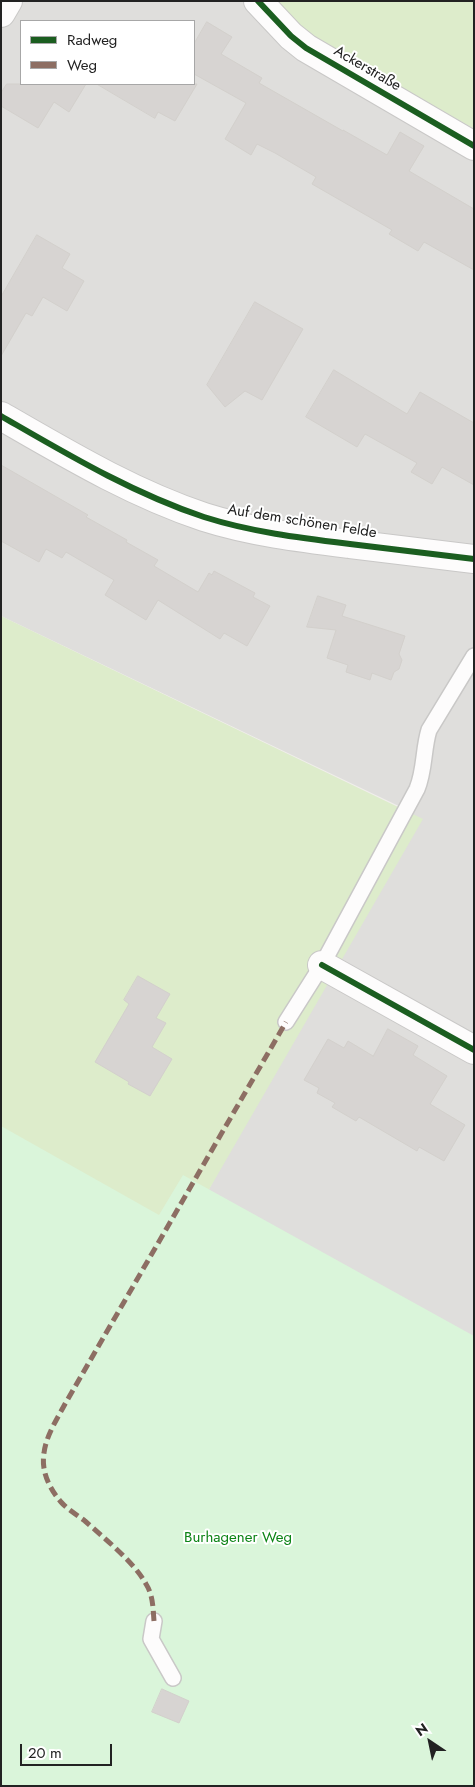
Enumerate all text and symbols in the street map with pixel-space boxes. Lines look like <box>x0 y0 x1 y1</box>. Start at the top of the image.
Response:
legend <box>20 20 195 85</box>
text: Radweg <box>67 29 117 51</box>
street label: Ackerstraße <box>330 43 404 95</box>
text: Weg <box>67 54 97 76</box>
street label: Auf dem schönen Felde <box>226 501 378 543</box>
park label: Burhagener Weg <box>184 1529 292 1547</box>
north arrow <box>405 1717 455 1767</box>
text: N <box>411 1718 432 1741</box>
scale bar <box>22 1734 115 1766</box>
text: 20 m <box>28 1742 62 1764</box>

